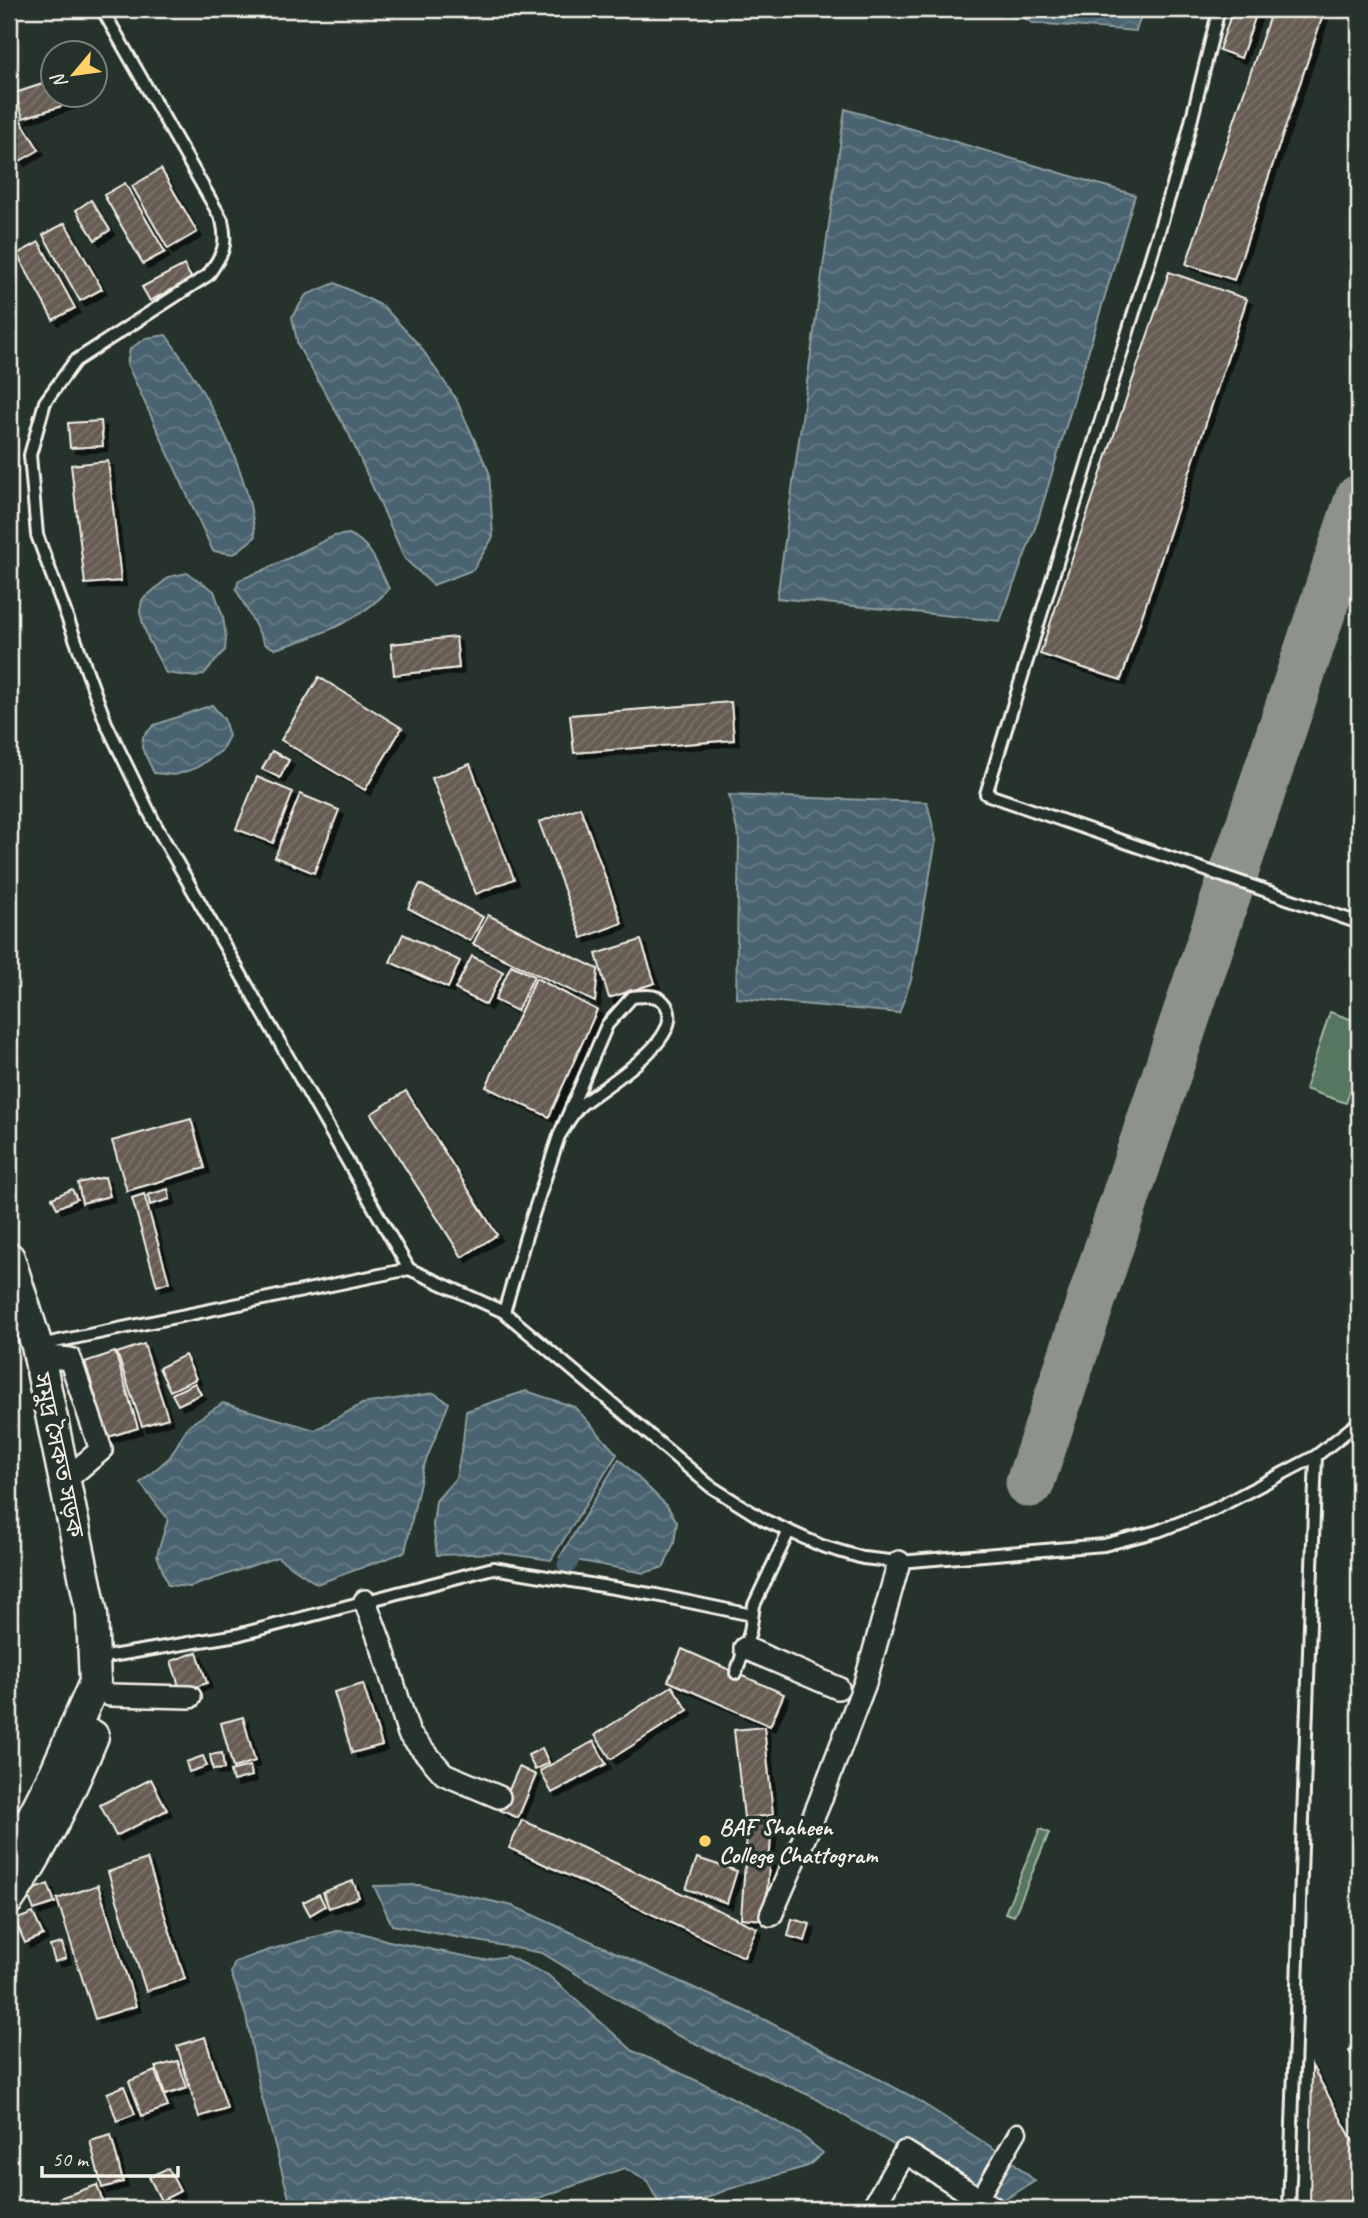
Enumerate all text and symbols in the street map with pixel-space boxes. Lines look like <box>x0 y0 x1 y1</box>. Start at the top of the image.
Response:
north arrow <box>38 38 108 108</box>
text: N <box>45 68 73 93</box>
street label: সমুদ্র সৈকত সড়ক <box>27 1369 91 1541</box>
place label: BAF Shaheen College Chattogram <box>719 1812 879 1870</box>
marker: BAF Shaheen College Chattogram <box>697 1833 713 1849</box>
scale bar <box>42 2134 178 2178</box>
text: 50 m <box>52 2146 90 2172</box>

